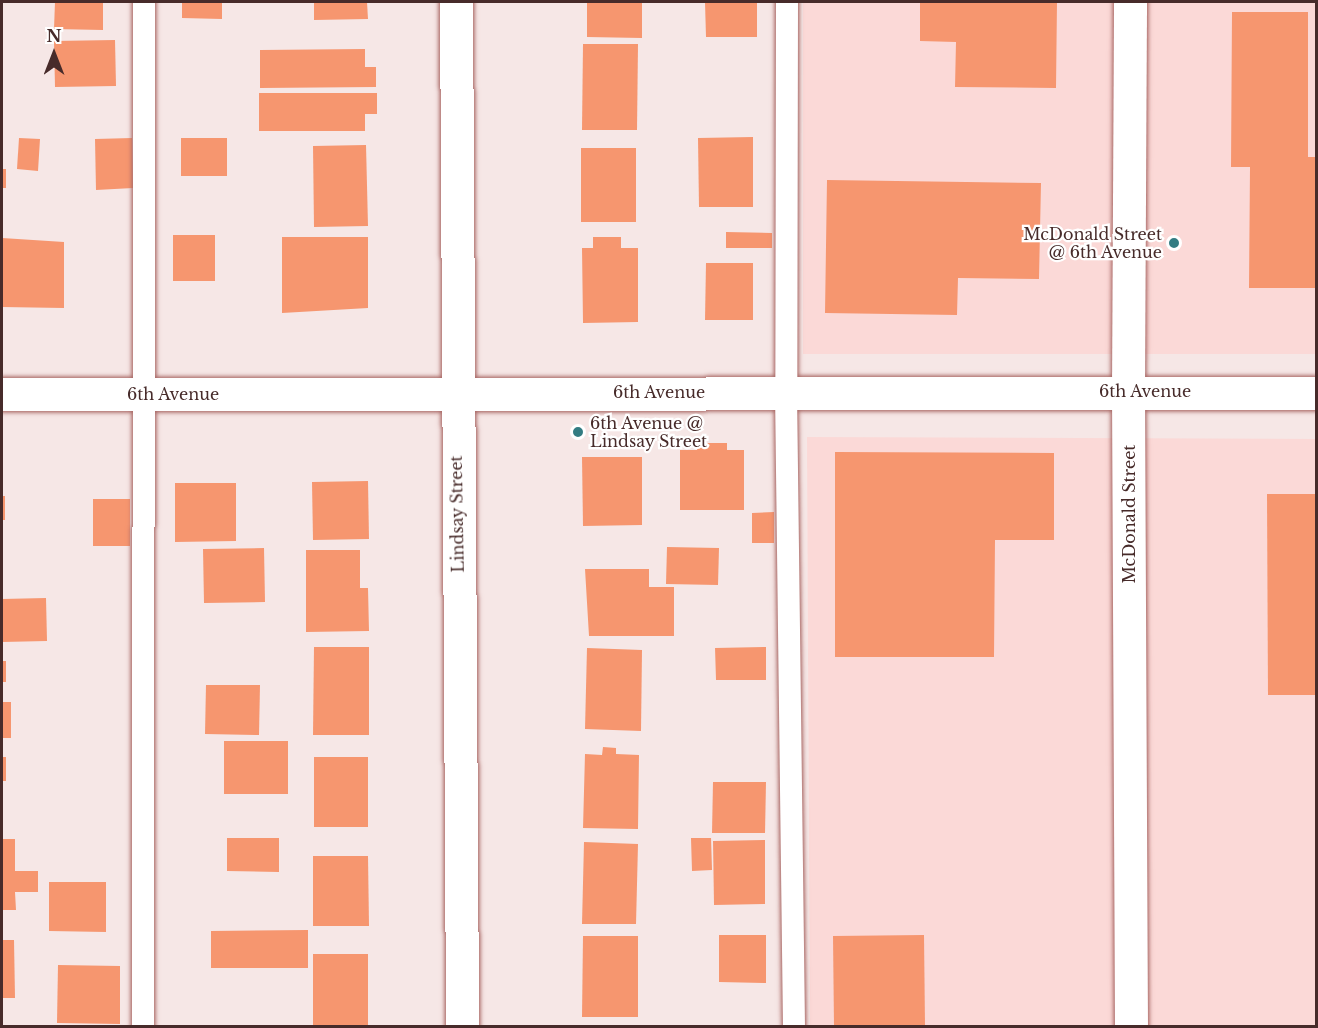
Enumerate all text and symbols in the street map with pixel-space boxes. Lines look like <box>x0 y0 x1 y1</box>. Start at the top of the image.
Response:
north arrow <box>24 24 84 84</box>
text: N <box>46 26 62 46</box>
place label: McDonald Street @ 6th Avenue <box>1023 224 1162 262</box>
marker: McDonald Street @ 6th Avenue <box>1167 236 1181 250</box>
street label: 6th Avenue <box>1099 381 1191 401</box>
street label: 6th Avenue <box>613 382 705 402</box>
street label: 6th Avenue <box>127 384 219 404</box>
place label: 6th Avenue @ Lindsay Street <box>590 413 708 451</box>
marker: 6th Avenue @ Lindsay Street <box>571 425 585 439</box>
street label: McDonald Street <box>1119 445 1139 583</box>
street label: Lindsay Street <box>446 455 468 573</box>

